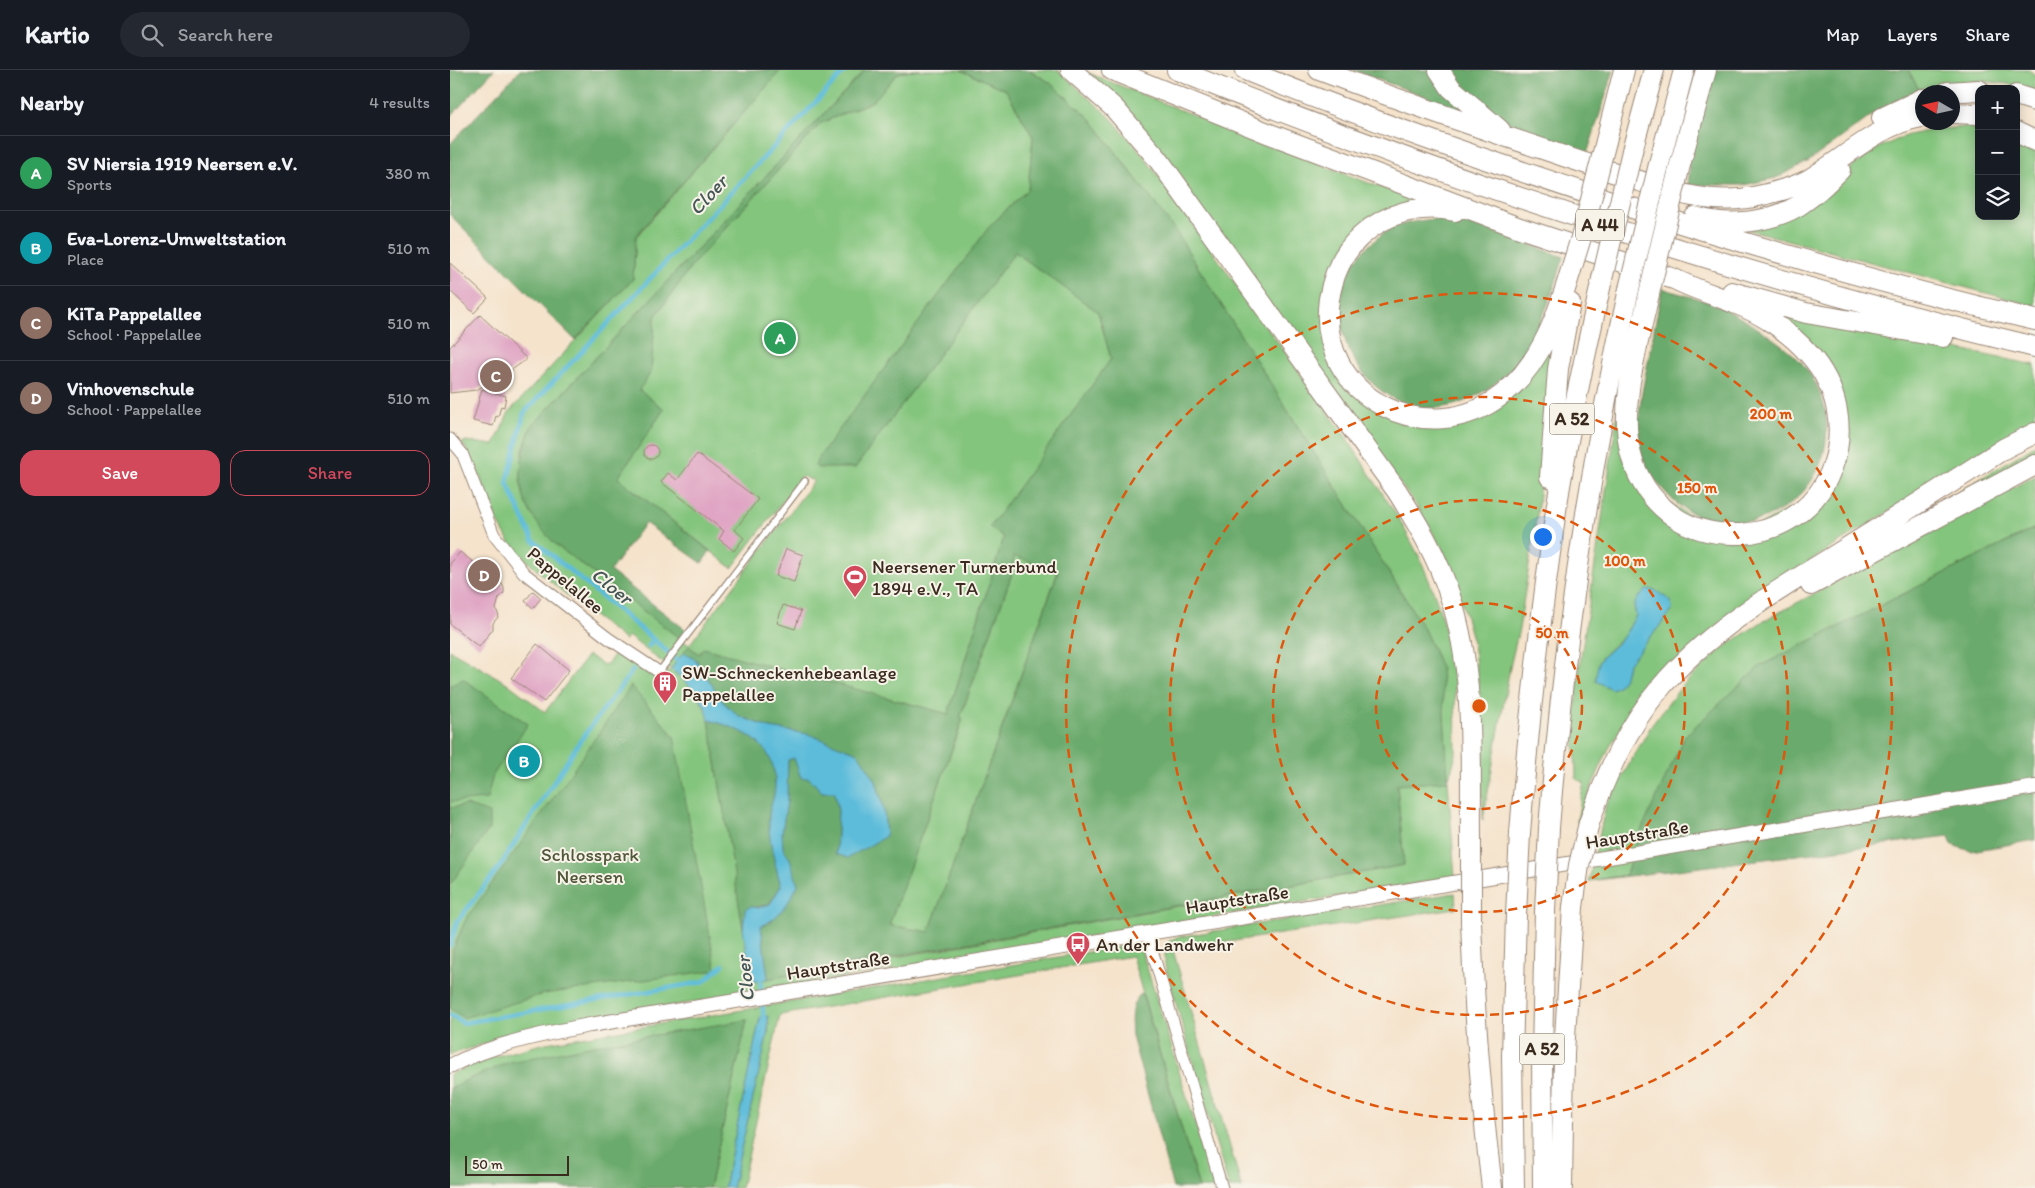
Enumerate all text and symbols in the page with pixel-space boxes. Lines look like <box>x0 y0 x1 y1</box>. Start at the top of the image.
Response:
search box <box>120 12 470 57</box>
text: Kartio <box>25 20 90 49</box>
icon: search <box>138 21 166 49</box>
text: Search here <box>178 23 273 46</box>
text: Map <box>1826 24 1859 46</box>
text: Layers <box>1887 24 1937 46</box>
text: Share <box>1965 24 2010 46</box>
north arrow <box>1915 85 1960 130</box>
map controls <box>1975 85 2020 220</box>
button: + <box>1975 85 2020 130</box>
text: Nearby <box>20 90 84 115</box>
text: 4 results <box>369 93 430 112</box>
button: − <box>1975 130 2020 175</box>
text: SV Niersia 1919 Neersen e.V. <box>67 152 297 175</box>
text: A <box>31 164 41 183</box>
text: 380 m <box>386 164 430 183</box>
water label: Cloer <box>684 168 734 220</box>
text: Sports <box>67 175 112 194</box>
button: layers <box>1975 175 2020 220</box>
road number: A 44 <box>1576 210 1624 240</box>
text: Eva-Lorenz-Umweltstation <box>67 227 286 250</box>
text: B <box>31 239 41 258</box>
text: 510 m <box>387 239 430 258</box>
text: Place <box>67 250 104 269</box>
text: KiTa Pappelallee <box>67 302 201 325</box>
text: C <box>31 314 41 333</box>
text: 510 m <box>387 314 430 333</box>
pin: A <box>764 319 796 357</box>
text: School · Pappelallee <box>67 325 202 344</box>
pin: C <box>480 357 512 395</box>
text: Vinhovenschule <box>67 377 194 400</box>
text: D <box>31 389 41 408</box>
text: 510 m <box>387 389 430 408</box>
text: School · Pappelallee <box>67 400 202 419</box>
road number: A 52 <box>1550 404 1594 434</box>
text: 200 m <box>1750 405 1793 423</box>
button: Save <box>20 450 220 496</box>
button: Share <box>230 450 430 496</box>
text: 150 m <box>1677 479 1717 497</box>
your location <box>1530 524 1556 550</box>
street label: Pappelallee <box>523 542 609 619</box>
text: 100 m <box>1604 552 1646 570</box>
place label: Neersener Turnerbund 1894 e.V., TA <box>872 555 1058 600</box>
pin: D <box>468 556 500 594</box>
water label: Cloer <box>587 562 639 611</box>
sports icon: Neersener Turnerbund 1894 e.V., TA <box>842 564 868 598</box>
text: 50 m <box>1535 624 1569 642</box>
place label: SW-Schneckenhebeanlage Pappelallee <box>682 661 896 706</box>
building icon: SW-Schneckenhebeanlage Pappelallee <box>652 670 678 704</box>
centre of rings <box>1470 697 1488 715</box>
pin: B <box>508 742 540 780</box>
street label: Hauptstraße <box>1584 815 1690 854</box>
park label: Schlosspark Neersen <box>541 843 639 888</box>
street label: Hauptstraße <box>1184 880 1290 919</box>
bus stop icon: An der Landwehr <box>1065 931 1091 965</box>
place label: An der Landwehr <box>1096 933 1234 956</box>
street label: Hauptstraße <box>785 946 891 985</box>
water label: Cloer <box>730 953 759 1003</box>
road number: A 52 <box>1520 1034 1564 1064</box>
scale bar <box>465 1153 569 1176</box>
text: 50 m <box>472 1156 503 1173</box>

